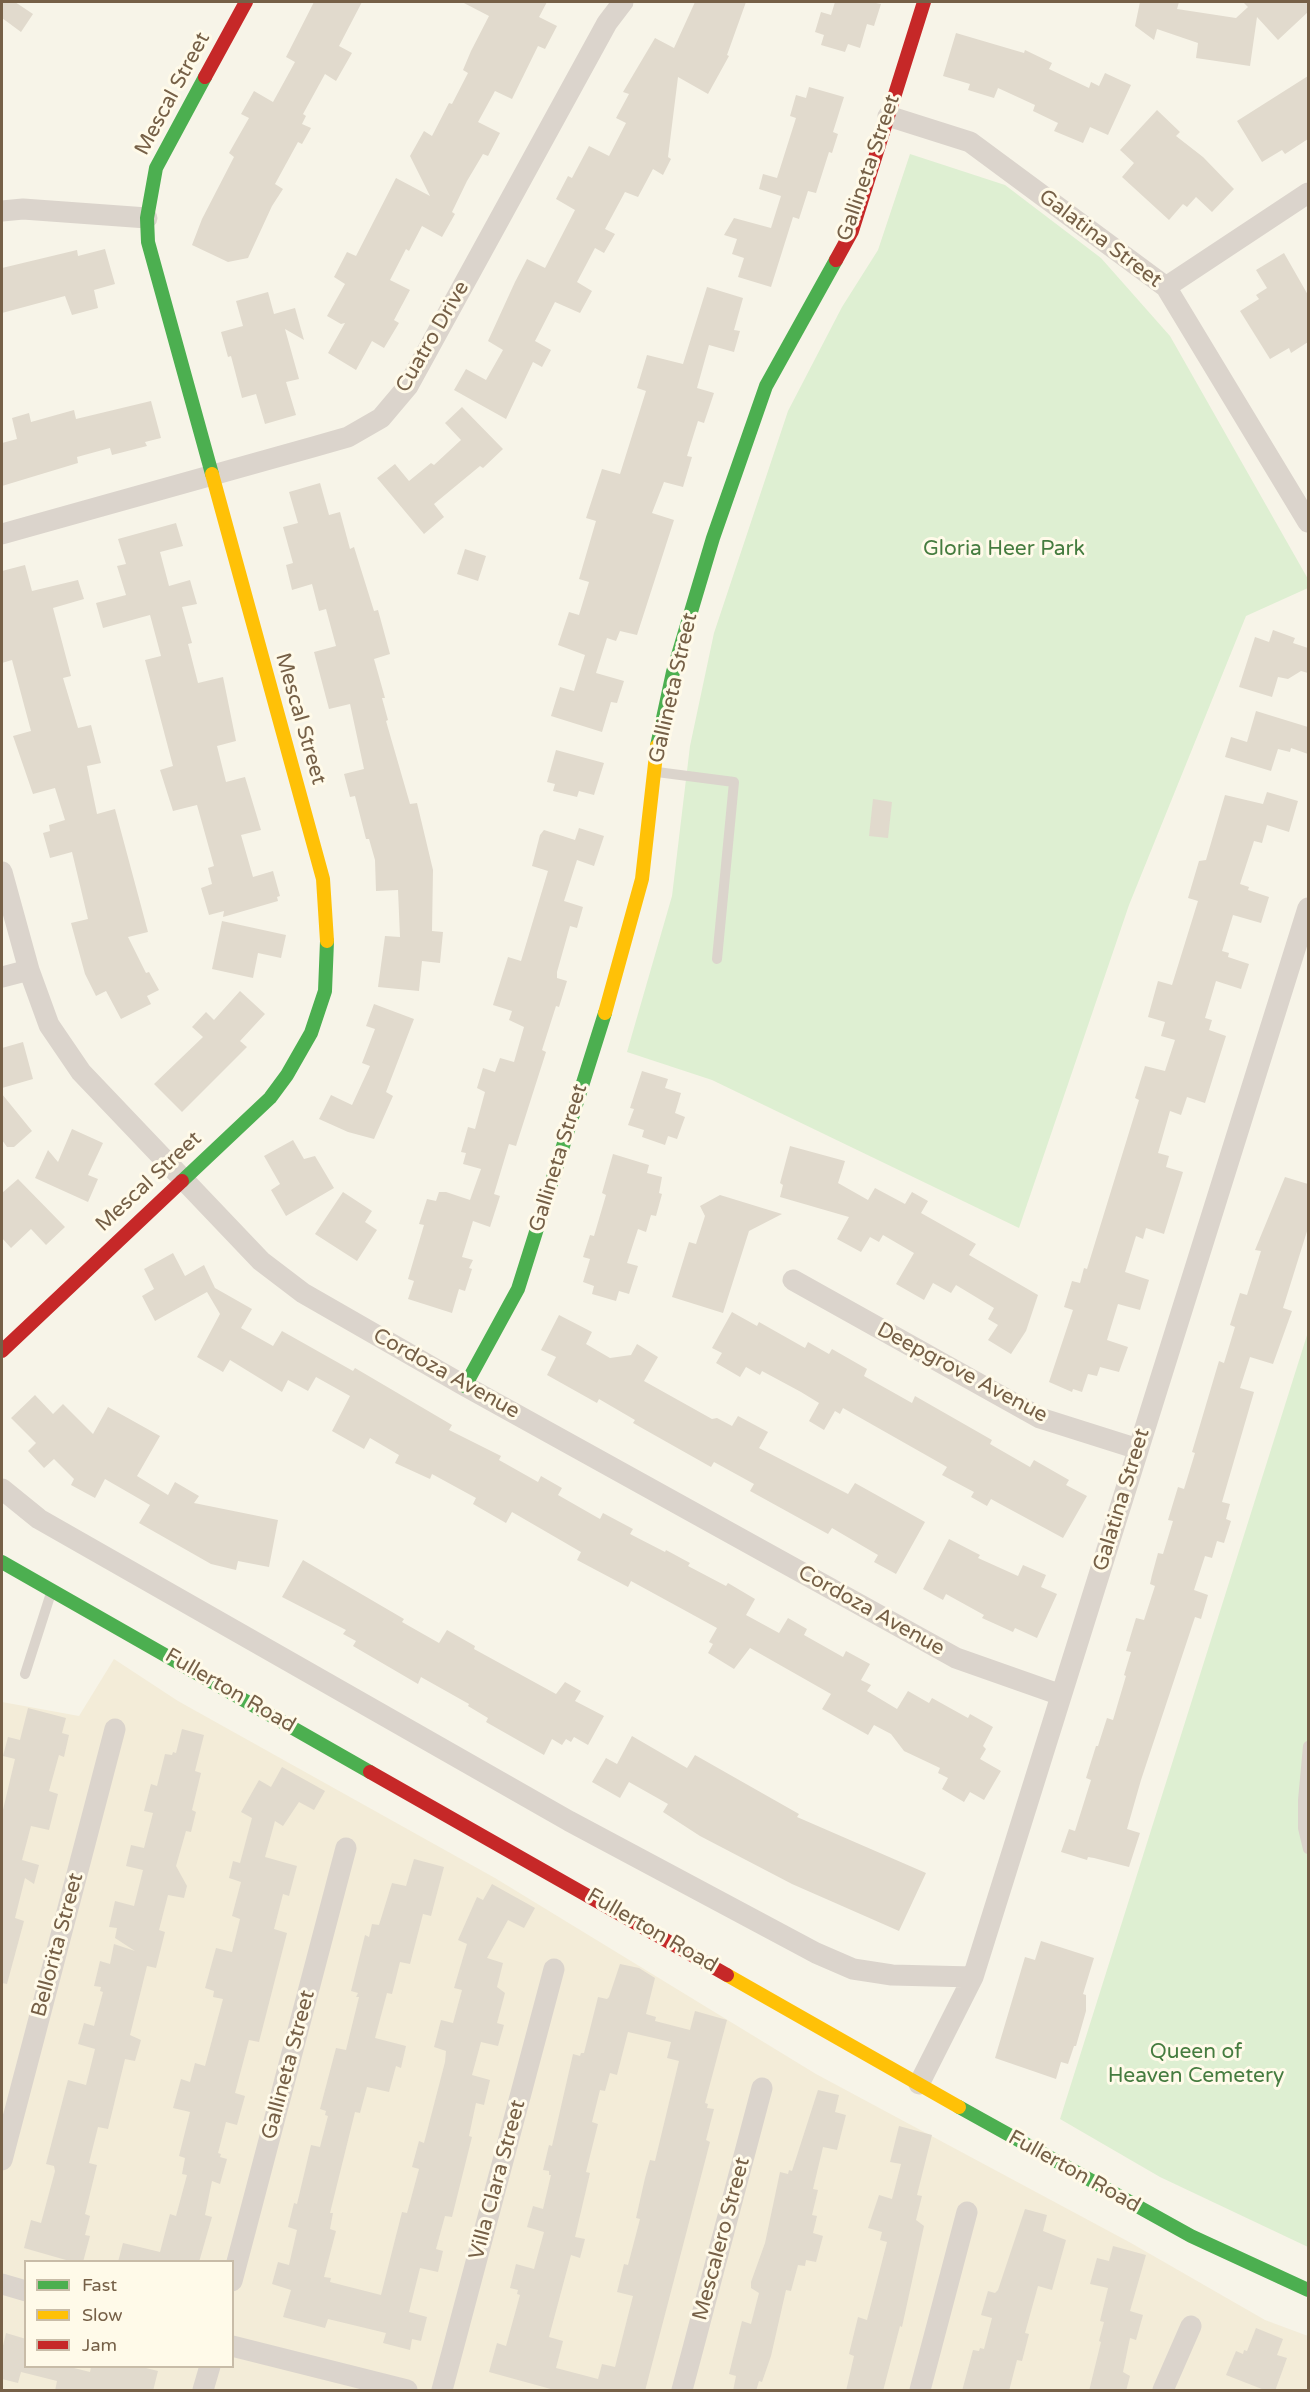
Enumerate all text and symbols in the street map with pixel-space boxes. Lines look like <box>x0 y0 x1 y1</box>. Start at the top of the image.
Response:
street label: Mescal Street <box>130 28 216 160</box>
street label: Gallineta Street <box>832 91 906 245</box>
street label: Galatina Street <box>1033 184 1167 294</box>
street label: Cuatro Drive <box>391 277 475 397</box>
park label: Gloria Heer Park <box>923 536 1085 562</box>
street label: Gallineta Street <box>644 610 704 766</box>
street label: Mescal Street <box>269 650 331 788</box>
street label: Gallineta Street <box>525 1081 593 1235</box>
street label: Mescal Street <box>91 1127 207 1237</box>
street label: Deepgrove Avenue <box>872 1317 1052 1429</box>
street label: Cordoza Avenue <box>368 1323 524 1425</box>
street label: Galatina Street <box>1088 1426 1156 1574</box>
street label: Cordoza Avenue <box>793 1560 949 1662</box>
street label: Fullerton Road <box>160 1643 300 1739</box>
street label: Bellorita Street <box>27 1870 89 2020</box>
street label: Fullerton Road <box>582 1883 722 1979</box>
street label: Gallineta Street <box>257 1988 321 2142</box>
park label: Queen of Heaven Cemetery <box>1108 2039 1284 2089</box>
street label: Villa Clara Street <box>465 2097 531 2263</box>
street label: Fullerton Road <box>1004 2125 1144 2219</box>
street label: Mescalero Street <box>688 2155 756 2323</box>
legend <box>24 2260 234 2368</box>
text: Fast <box>82 2274 117 2296</box>
text: Slow <box>82 2304 123 2326</box>
text: Jam <box>82 2334 117 2356</box>

